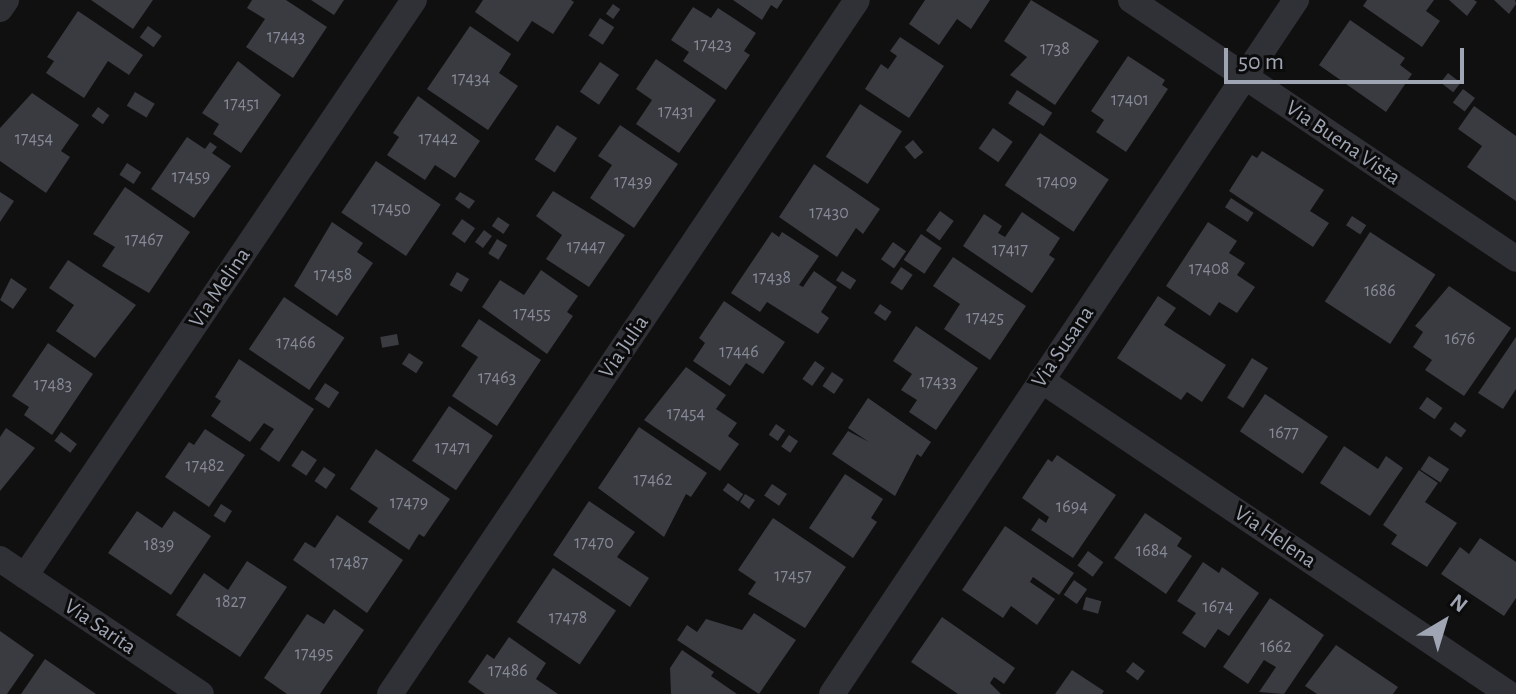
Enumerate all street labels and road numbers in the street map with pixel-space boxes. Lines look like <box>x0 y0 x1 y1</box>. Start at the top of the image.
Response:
street label: Via Buena Vista <box>1281 95 1405 191</box>
street label: Via Melina <box>184 243 256 333</box>
street label: Via Susana <box>1026 301 1100 393</box>
street label: Via Julia <box>593 310 655 384</box>
street label: Via Helena <box>1229 500 1321 574</box>
street label: Via Sarita <box>59 593 141 661</box>

